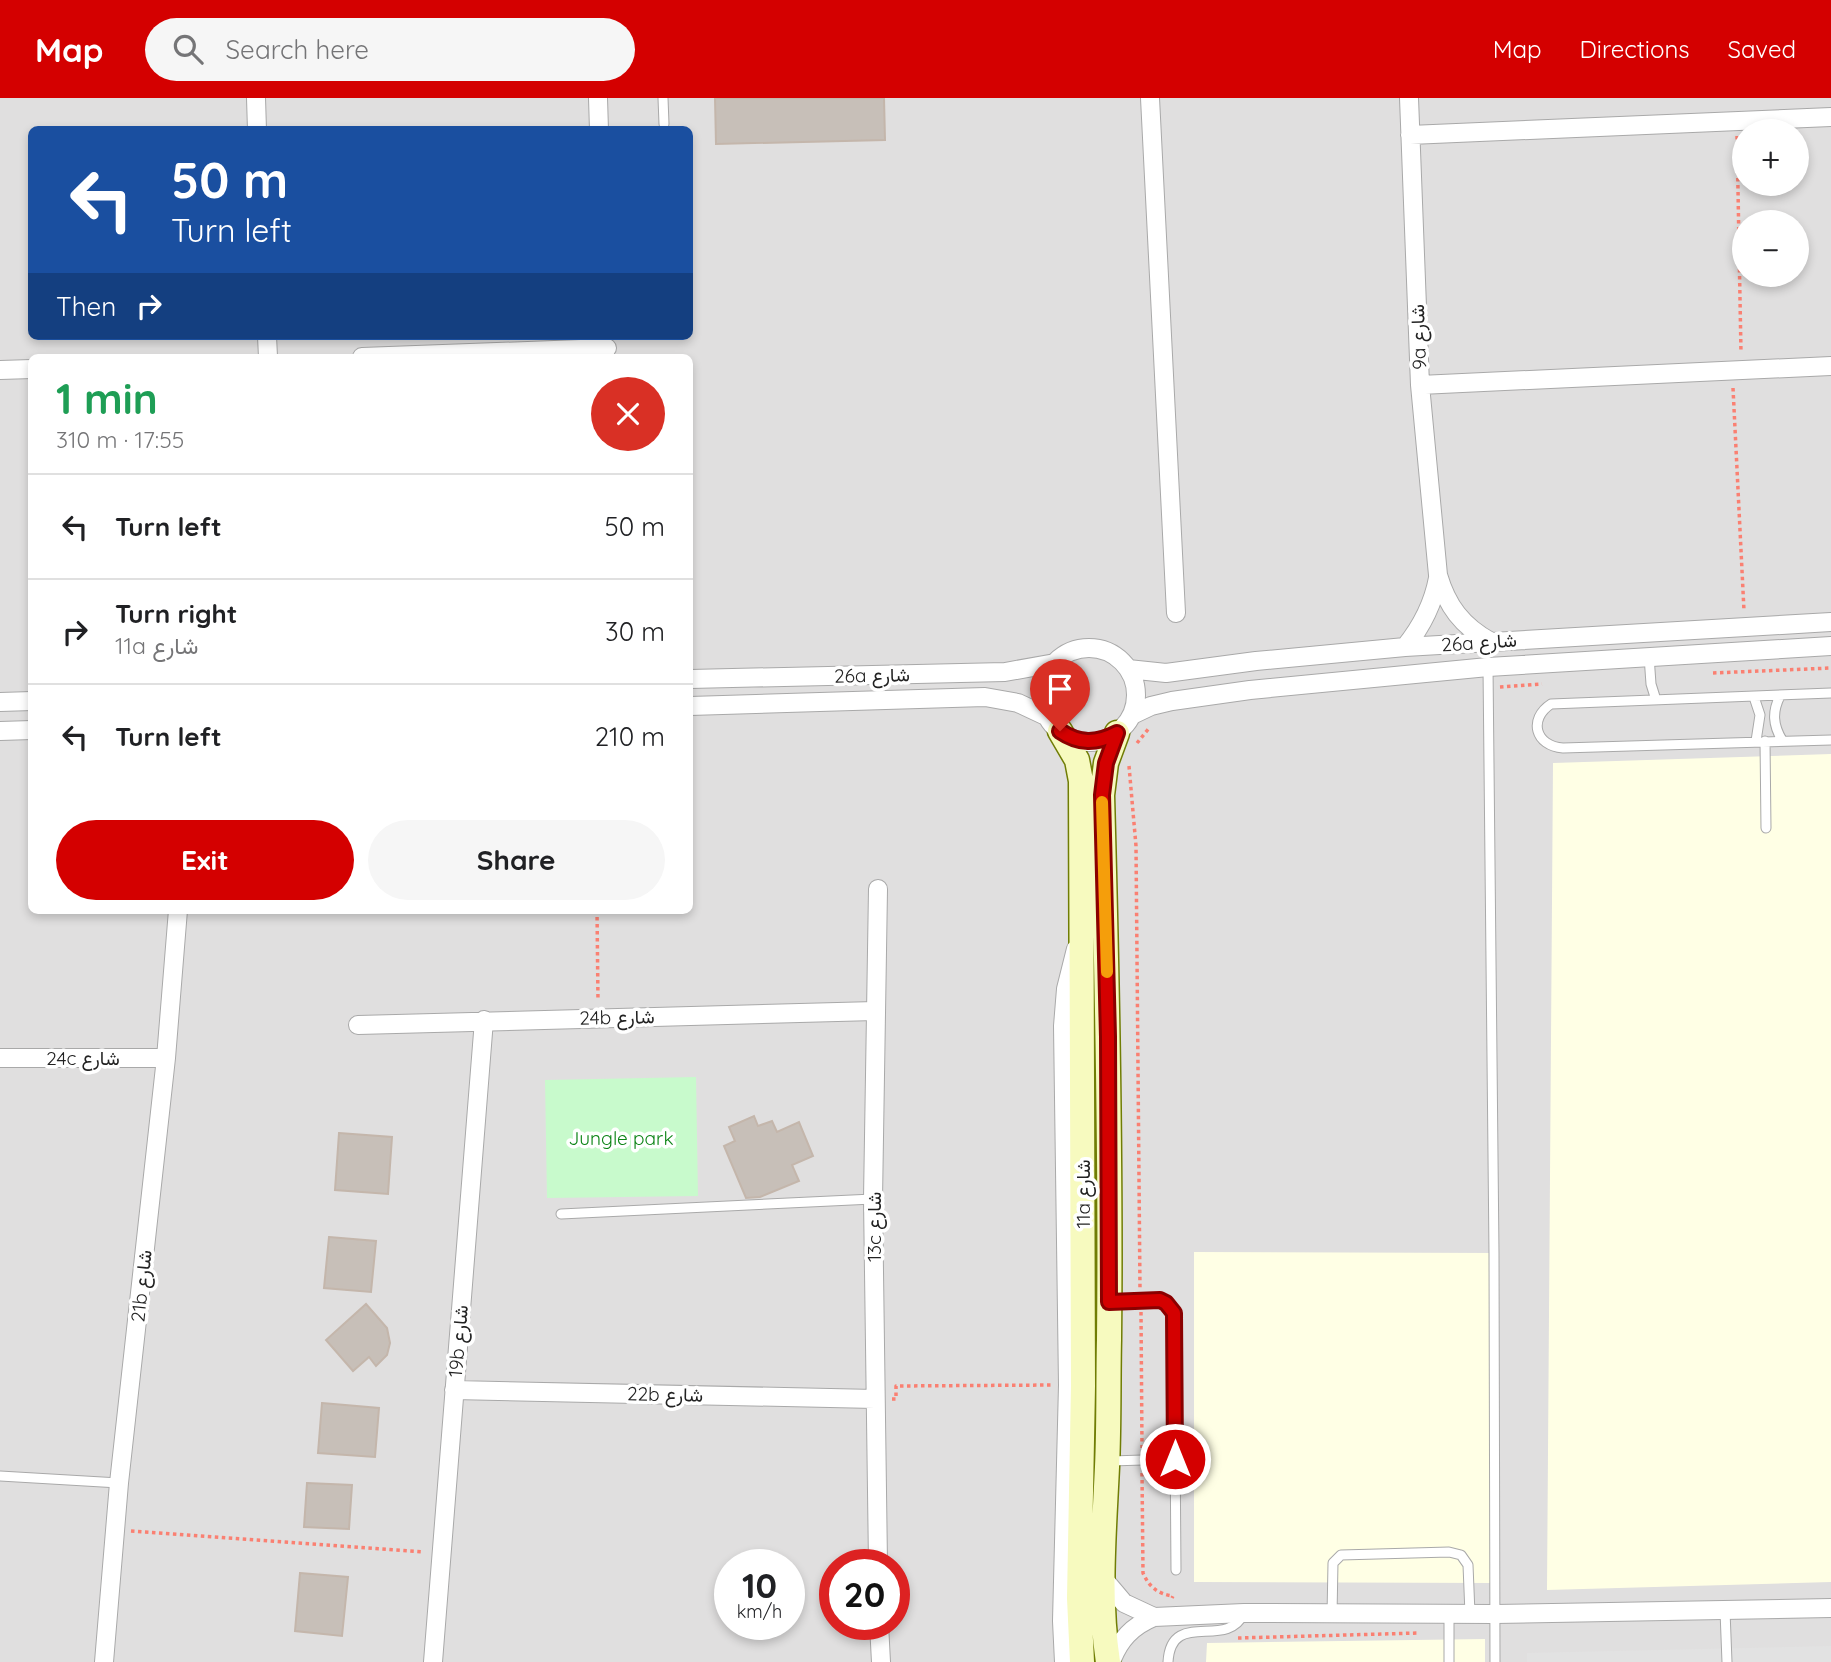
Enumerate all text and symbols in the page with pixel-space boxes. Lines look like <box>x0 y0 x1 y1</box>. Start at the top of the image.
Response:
search box <box>145 18 635 81</box>
text: Map <box>35 29 103 70</box>
icon: search <box>169 30 207 68</box>
text: Search here <box>225 33 369 66</box>
text: Map <box>1493 34 1542 64</box>
text: Directions <box>1580 34 1690 64</box>
text: Saved <box>1728 34 1796 64</box>
map controls <box>1732 119 1809 287</box>
button: + <box>1732 119 1809 196</box>
text: 50 m <box>171 149 288 210</box>
icon: left <box>56 154 147 245</box>
text: Turn left <box>171 210 292 250</box>
button: − <box>1732 210 1809 287</box>
icon: right <box>130 287 168 325</box>
text: Then <box>56 290 116 323</box>
street label: 9a شارع <box>1405 304 1432 370</box>
text: 1 min <box>56 372 158 425</box>
button: close <box>591 377 665 451</box>
text: 310 m · 17:55 <box>56 425 184 454</box>
icon: left <box>56 508 94 546</box>
text: Turn left <box>115 510 222 543</box>
text: 50 m <box>605 510 665 543</box>
text: Turn right <box>115 597 237 630</box>
icon: right <box>56 613 94 651</box>
text: 30 m <box>605 615 665 648</box>
street label: 26a شارع <box>1440 627 1518 658</box>
text: 11a شارع <box>115 631 199 660</box>
pin <box>1030 659 1090 731</box>
street label: 26a شارع <box>834 662 910 689</box>
icon: arrive <box>1041 670 1079 708</box>
icon: left <box>56 718 94 756</box>
text: Turn left <box>115 720 222 753</box>
text: 210 m <box>595 720 665 753</box>
button: Exit <box>56 820 354 900</box>
button: Share <box>368 820 665 900</box>
street label: 24b شارع <box>579 1004 655 1031</box>
street label: 24c شارع <box>46 1046 120 1071</box>
park label: Jungle park <box>568 1126 674 1150</box>
street label: 11a شارع <box>1071 1159 1096 1228</box>
street label: 13c شارع <box>862 1192 887 1262</box>
street label: 21b شارع <box>125 1249 158 1323</box>
street label: 19b شارع <box>443 1304 474 1378</box>
street label: 22b شارع <box>627 1381 703 1408</box>
position arrow <box>1138 1422 1212 1496</box>
speed limit sign: 20 <box>819 1549 910 1640</box>
text: 10 <box>742 1563 777 1607</box>
text: km/h <box>737 1600 782 1623</box>

